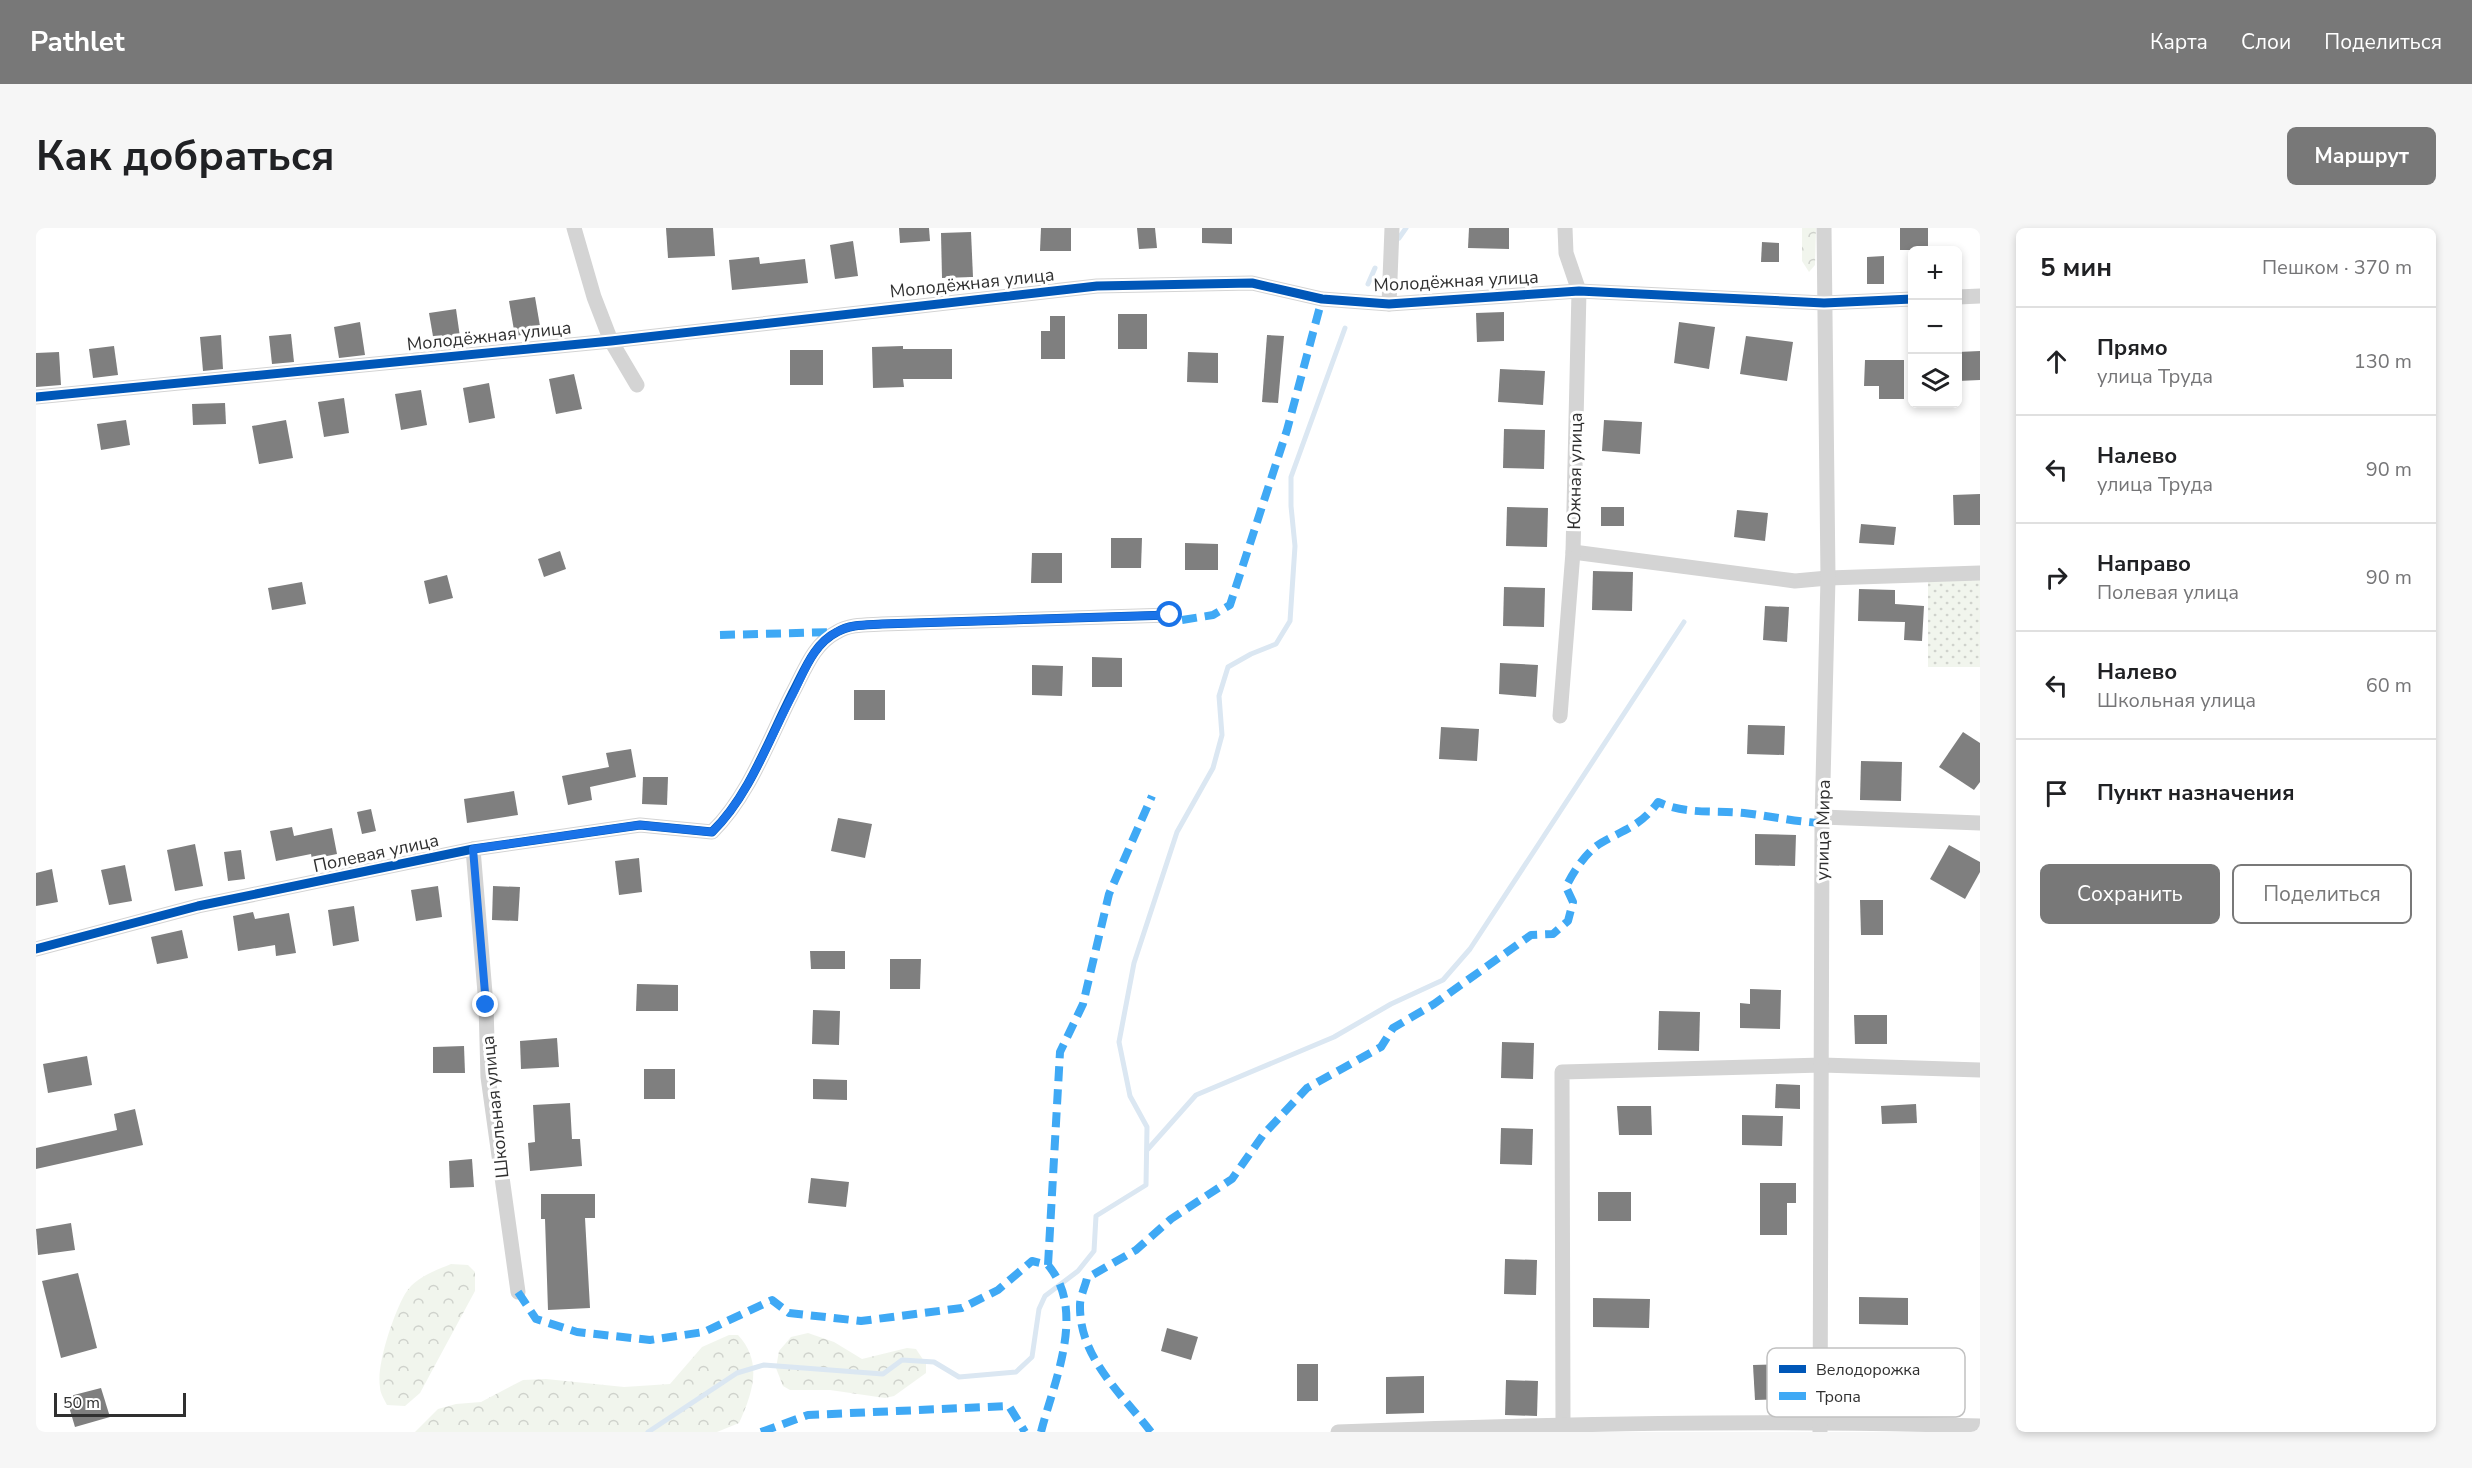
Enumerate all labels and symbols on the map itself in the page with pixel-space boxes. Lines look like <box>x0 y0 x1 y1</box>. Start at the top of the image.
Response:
street label: Молодёжная улица <box>889 262 1055 304</box>
street label: Молодёжная улица <box>1373 265 1539 297</box>
street label: Молодёжная улица <box>406 315 572 357</box>
street label: Южная улица <box>1562 412 1588 530</box>
route start <box>1156 601 1182 627</box>
street label: улица Мира <box>1810 779 1836 881</box>
street label: Полевая улица <box>311 828 441 878</box>
route end <box>472 991 498 1017</box>
street label: Школьная улица <box>476 1035 514 1179</box>
legend <box>1767 1348 1965 1417</box>
text: Велодорожка <box>1816 1359 1920 1381</box>
text: Тропа <box>1816 1386 1861 1408</box>
scale bar <box>54 1390 186 1418</box>

